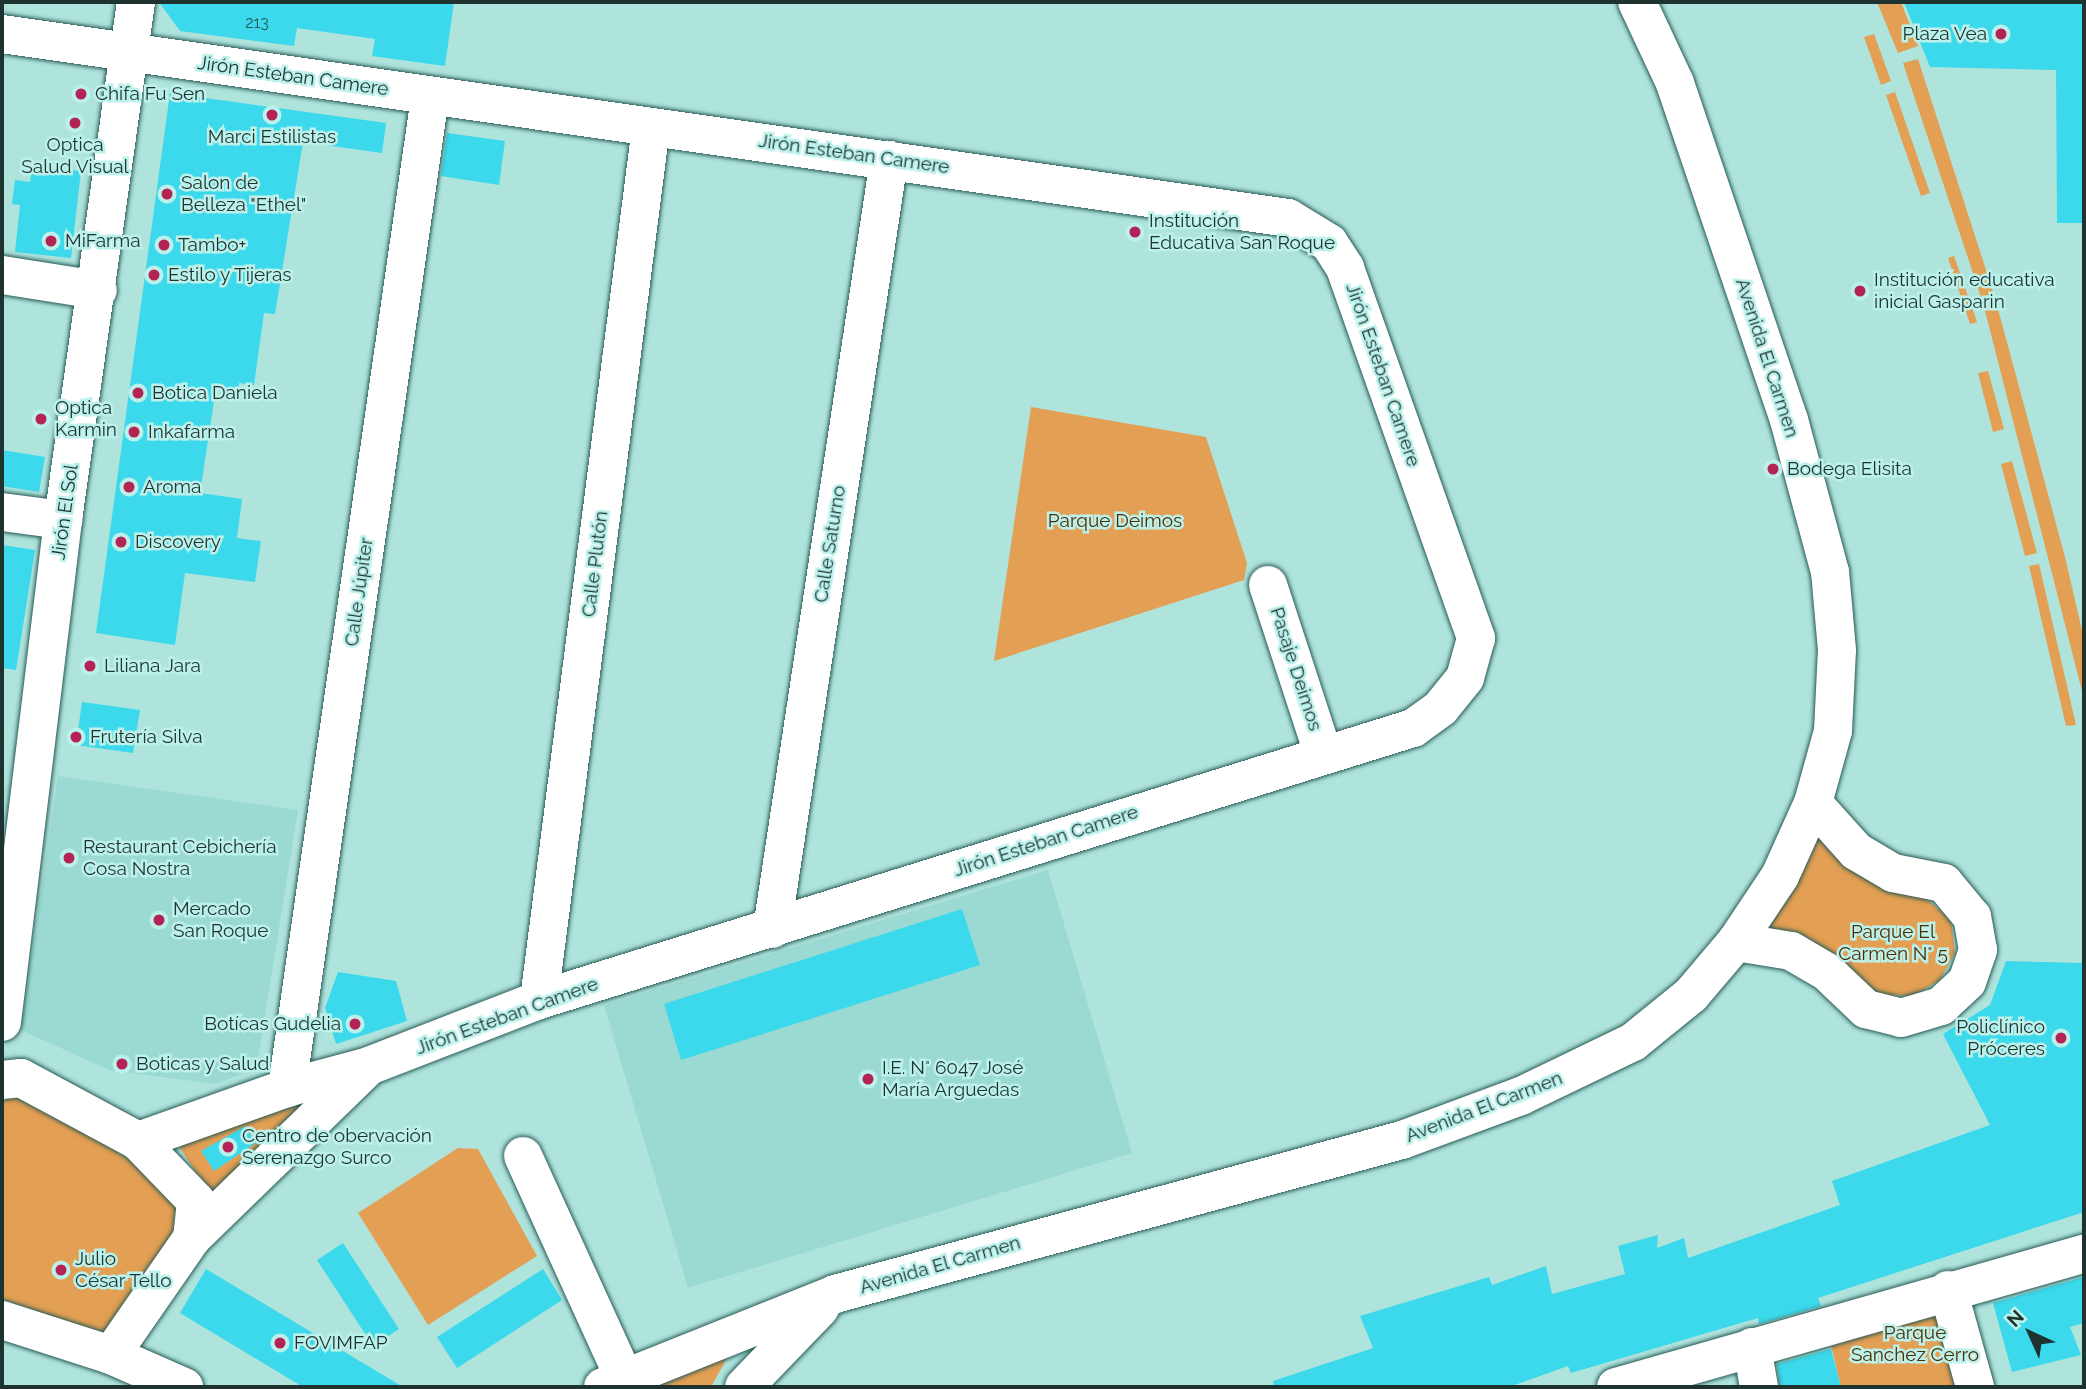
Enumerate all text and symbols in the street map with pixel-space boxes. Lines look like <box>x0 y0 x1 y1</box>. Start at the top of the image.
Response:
house number: 213 <box>245 13 269 33</box>
place label: Plaza Vea <box>1902 23 1987 45</box>
marker: Plaza Vea <box>1993 26 2009 42</box>
street label: Jirón Esteban Camere <box>196 51 390 101</box>
place label: Chifa Fu Sen <box>95 83 205 105</box>
marker: Chifa Fu Sen <box>73 86 89 102</box>
marker: Marci Estilistas <box>264 107 280 123</box>
marker: Optica Salud Visual <box>67 115 83 131</box>
place label: Marci Estilistas <box>208 126 336 148</box>
street label: Jirón Esteban Camere <box>757 129 951 179</box>
place label: Optica Salud Visual <box>21 134 129 178</box>
place label: Salon de Belleza "Ethel" <box>181 172 307 216</box>
marker: Salon de Belleza "Ethel" <box>159 186 175 202</box>
place label: Institución Educativa San Roque <box>1149 210 1335 254</box>
marker: Institución Educativa San Roque <box>1127 224 1143 240</box>
place label: MiFarma <box>65 230 141 252</box>
marker: MiFarma <box>43 233 59 249</box>
place label: Tambo+ <box>178 234 246 256</box>
marker: Tambo+ <box>156 237 172 253</box>
place label: Estilo y Tijeras <box>168 264 293 286</box>
marker: Estilo y Tijeras <box>146 267 162 283</box>
place label: Institución educativa inicial Gasparin <box>1874 269 2055 313</box>
street label: Avenida El Carmen <box>1730 275 1804 441</box>
street label: Jirón Esteban Camere <box>1341 280 1425 470</box>
marker: Institución educativa inicial Gasparin <box>1852 283 1868 299</box>
place label: Botica Daniela <box>152 382 278 404</box>
marker: Botica Daniela <box>130 385 146 401</box>
place label: Optica Karmin <box>55 397 117 441</box>
marker: Optica Karmin <box>33 411 49 427</box>
place label: Inkafarma <box>148 421 235 443</box>
marker: Inkafarma <box>126 424 142 440</box>
place label: Bodega Elisita <box>1787 458 1912 480</box>
marker: Bodega Elisita <box>1765 461 1781 477</box>
street label: Jirón El Sol <box>47 463 83 561</box>
place label: Aroma <box>143 476 201 498</box>
marker: Aroma <box>121 479 137 495</box>
street label: Calle Saturno <box>809 484 851 604</box>
street label: Calle Plutón <box>577 510 613 618</box>
park label: Parque Deimos <box>1048 510 1182 532</box>
place label: Discovery <box>135 531 221 553</box>
marker: Discovery <box>113 534 129 550</box>
street label: Calle Júpiter <box>340 536 378 648</box>
street label: Pasaje Deimos <box>1265 604 1327 734</box>
place label: Liliana Jara <box>104 655 201 677</box>
marker: Liliana Jara <box>82 658 98 674</box>
place label: Frutería Silva <box>90 726 203 748</box>
marker: Frutería Silva <box>68 729 84 745</box>
street label: Jirón Esteban Camere <box>951 800 1141 882</box>
place label: Restaurant Cebichería Cosa Nostra <box>83 836 276 880</box>
marker: Restaurant Cebichería Cosa Nostra <box>61 850 77 866</box>
place label: Mercado San Roque <box>173 898 268 942</box>
marker: Mercado San Roque <box>151 912 167 928</box>
park label: Parque El Carmen N° 5 <box>1838 921 1948 965</box>
street label: Jirón Esteban Camere <box>413 972 601 1060</box>
place label: Botícas Gudelia <box>204 1013 341 1035</box>
marker: Botícas Gudelia <box>347 1016 363 1032</box>
place label: Policlínico Próceres <box>1956 1016 2045 1060</box>
marker: Policlínico Próceres <box>2051 1028 2071 1048</box>
place label: Boticas y Salud <box>136 1053 270 1075</box>
marker: Boticas y Salud <box>114 1056 130 1072</box>
place label: I.E. N° 6047 José María Arguedas <box>882 1057 1024 1101</box>
street label: Avenida El Carmen <box>1402 1066 1566 1148</box>
marker: I.E. N° 6047 José María Arguedas <box>860 1071 876 1087</box>
place label: Centro de obervación Serenazgo Surco <box>242 1125 432 1169</box>
marker: Centro de obervación Serenazgo Surco <box>220 1139 236 1155</box>
street label: Avenida El Carmen <box>857 1231 1023 1299</box>
place label: Julio César Tello <box>75 1248 172 1292</box>
marker: Julio César Tello <box>53 1262 69 1278</box>
north arrow <box>1995 1298 2065 1368</box>
text: N <box>2002 1305 2028 1331</box>
park label: Parque Sanchez Cerro <box>1851 1322 1979 1366</box>
place label: FOVIMFAP <box>294 1332 388 1354</box>
marker: FOVIMFAP <box>272 1335 288 1351</box>

